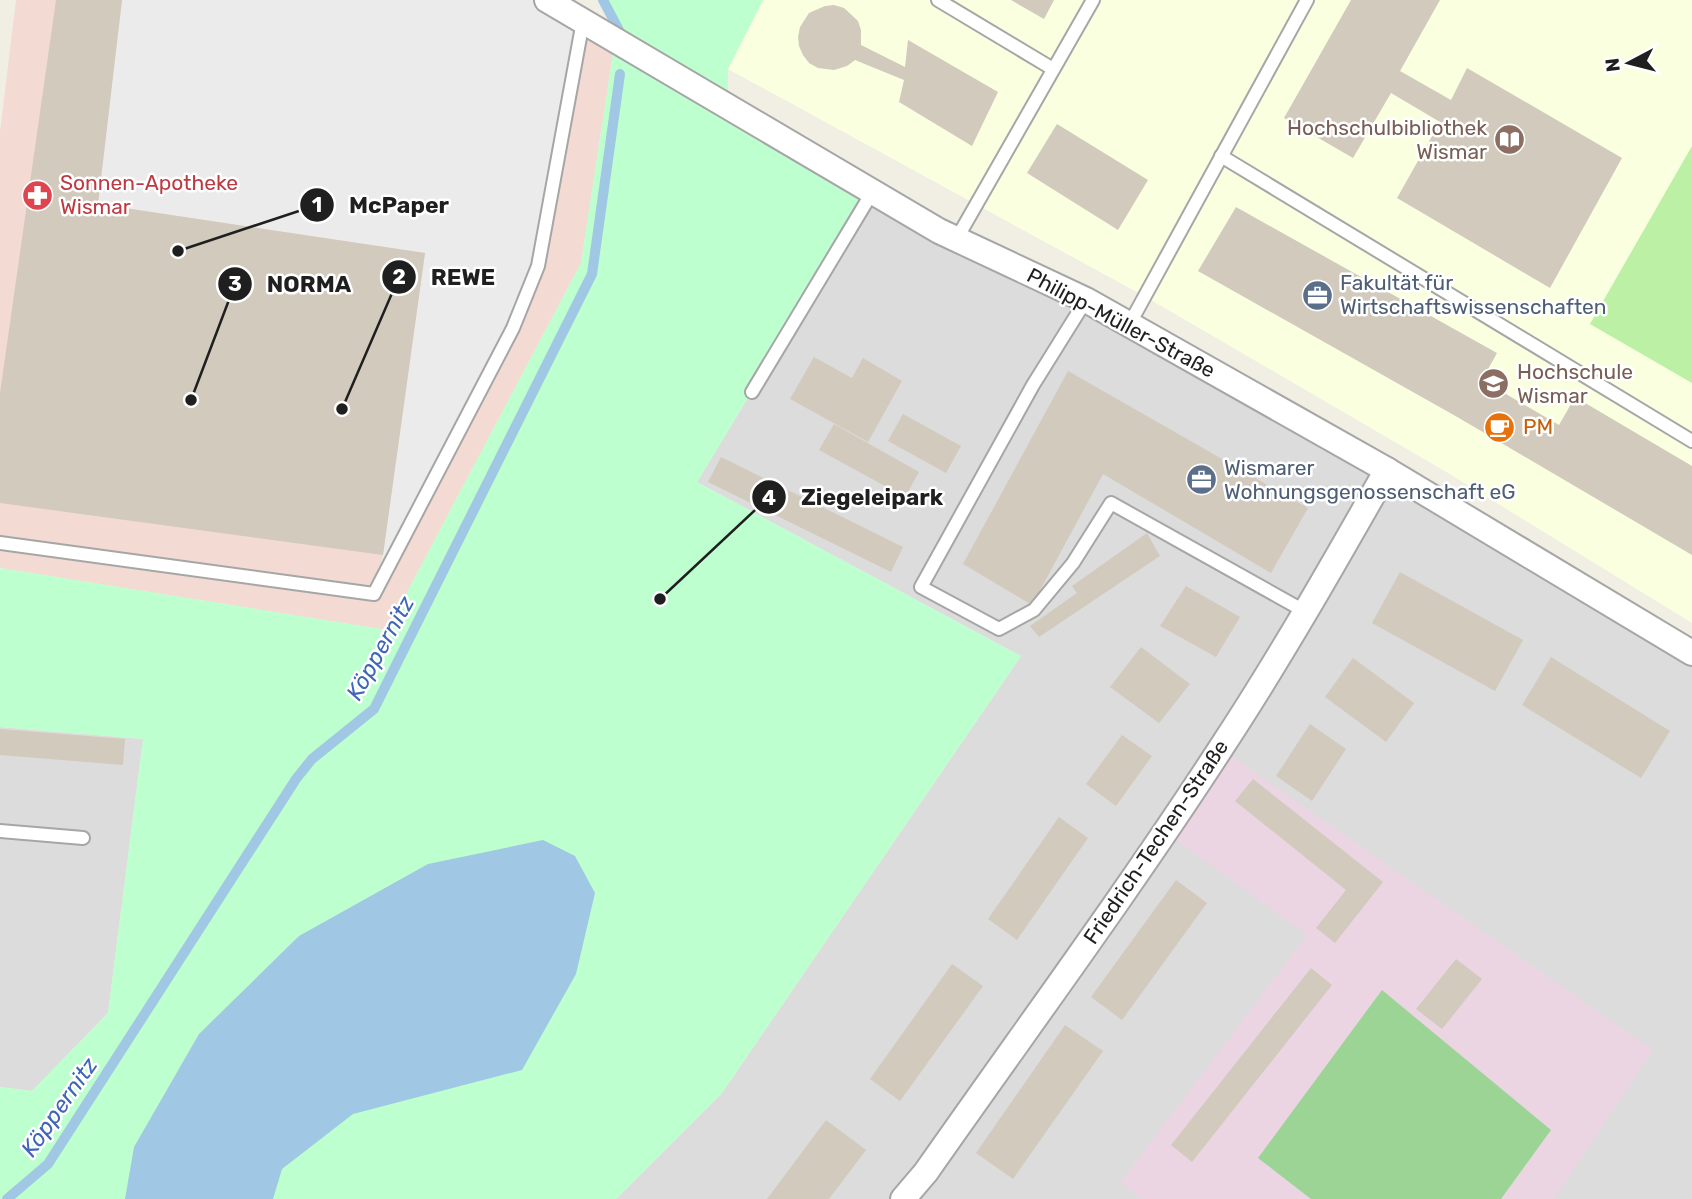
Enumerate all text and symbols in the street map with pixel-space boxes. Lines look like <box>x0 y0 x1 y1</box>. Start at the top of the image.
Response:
north arrow <box>1594 28 1664 98</box>
text: N <box>1600 57 1625 73</box>
place label: Hochschulbibliothek Wismar <box>1287 115 1487 164</box>
library icon: Hochschulbibliothek Wismar <box>1493 123 1527 157</box>
place label: Sonnen-Apotheke Wismar <box>60 170 238 219</box>
pharmacy icon: Sonnen-Apotheke Wismar <box>20 178 54 212</box>
callout: McPaper <box>300 183 463 227</box>
text: McPaper <box>349 191 450 219</box>
text: 1 <box>312 192 322 217</box>
callout: REWE <box>382 255 509 299</box>
callout: NORMA <box>218 262 365 306</box>
street label: Philipp-Müller-Straße <box>1023 262 1220 383</box>
text: REWE <box>431 263 495 291</box>
text: 2 <box>392 264 406 289</box>
text: NORMA <box>267 270 352 298</box>
place label: Fakultät für Wirtschaftswissenschaften <box>1340 270 1607 319</box>
text: 3 <box>228 271 242 296</box>
office icon: Fakultät für Wirtschaftswissenschaften <box>1300 278 1334 312</box>
place label: Hochschule Wismar <box>1517 359 1633 408</box>
school or university icon: Hochschule Wismar <box>1477 367 1511 401</box>
cafe icon: PM <box>1483 410 1517 444</box>
place label: PM <box>1523 414 1553 439</box>
place label: Wismarer Wohnungsgenossenschaft eG <box>1224 455 1516 504</box>
office icon: Wismarer Wohnungsgenossenschaft eG <box>1184 463 1218 497</box>
callout: Ziegeleipark <box>751 475 957 519</box>
text: Ziegeleipark <box>801 483 944 511</box>
text: 4 <box>762 485 776 510</box>
water label: Köppernitz <box>340 591 420 705</box>
street label: Friedrich-Techen-Straße <box>1078 735 1233 949</box>
water label: Köppernitz <box>15 1052 104 1162</box>

